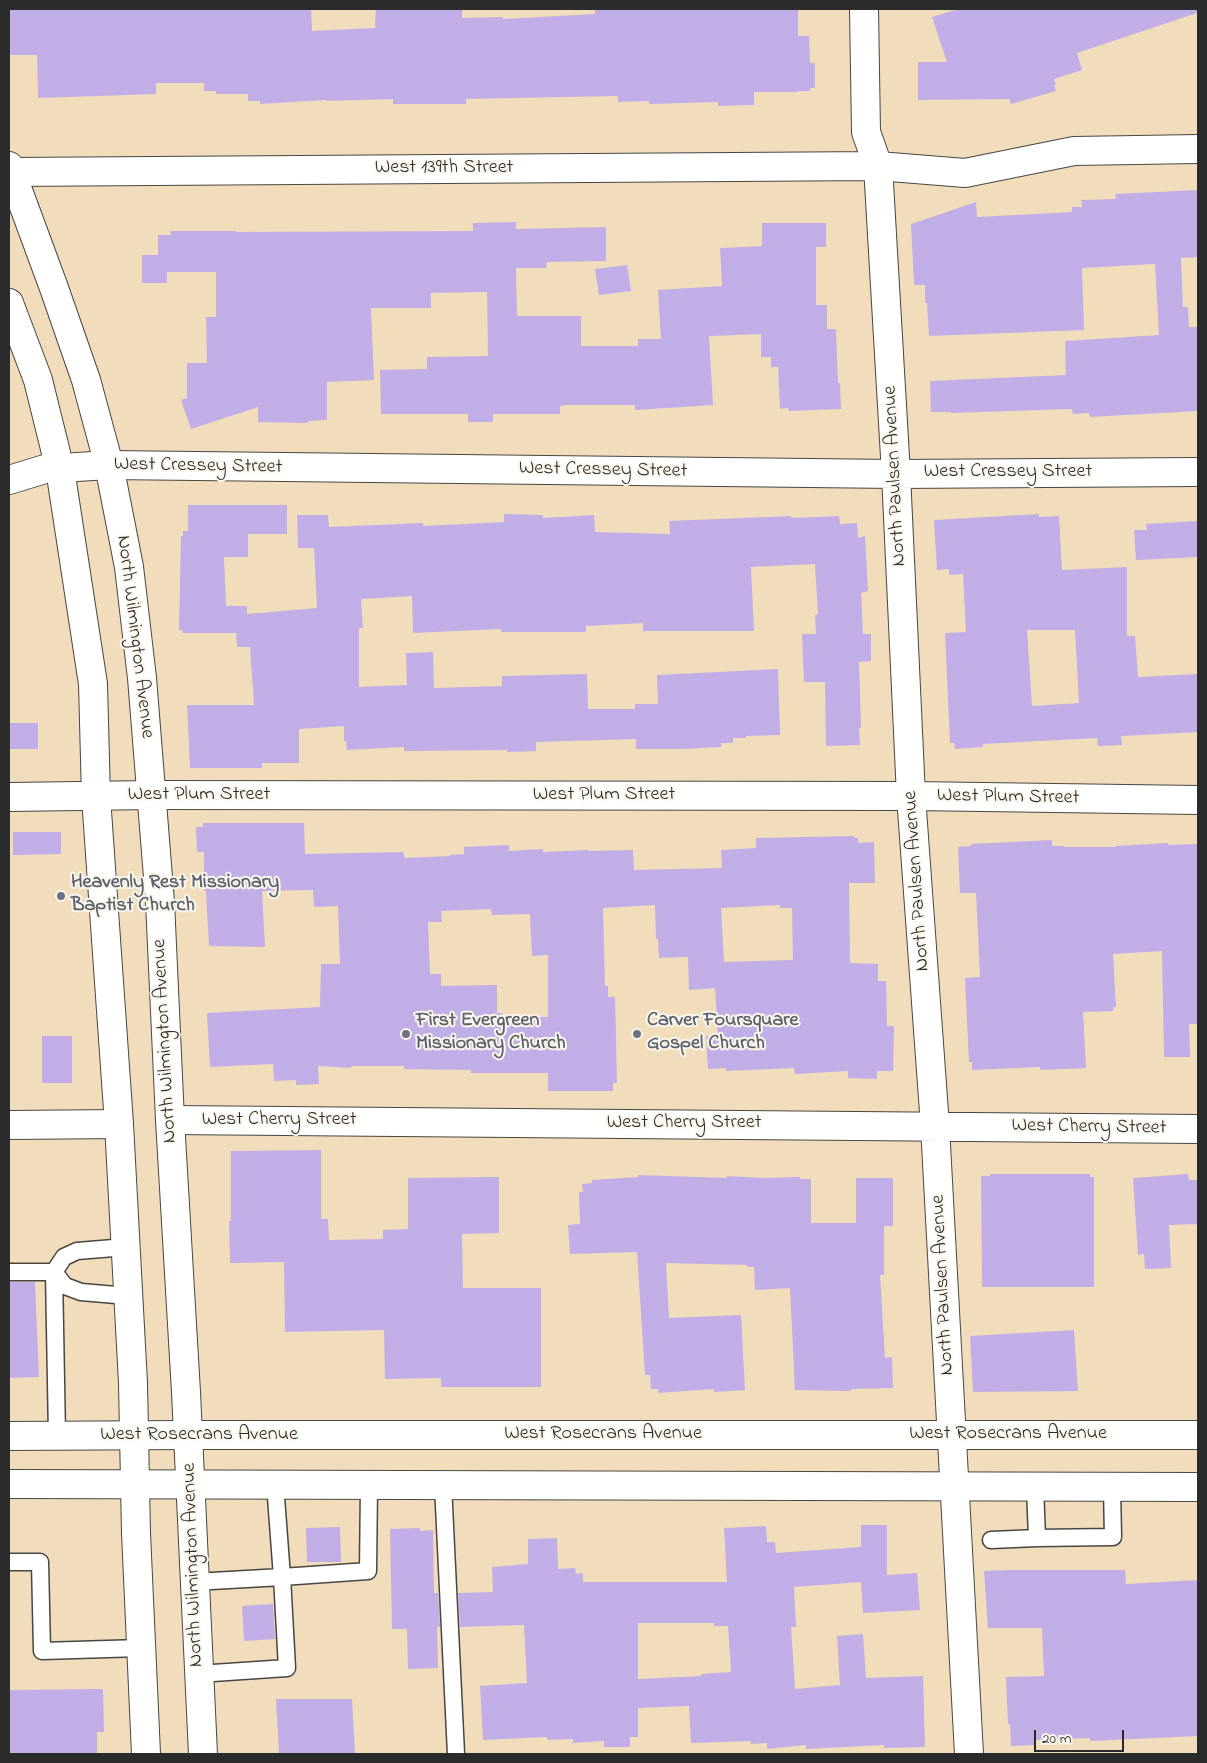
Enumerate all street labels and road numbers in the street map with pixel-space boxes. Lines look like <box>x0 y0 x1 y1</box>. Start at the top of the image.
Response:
street label: West 139th Street <box>375 157 513 181</box>
street label: North Paulsen Avenue <box>879 385 913 567</box>
street label: West Cressey Street <box>114 454 282 480</box>
street label: West Cressey Street <box>519 458 687 484</box>
street label: West Cressey Street <box>924 461 1092 485</box>
street label: North Wilmington Avenue <box>110 534 158 740</box>
street label: West Plum Street <box>128 784 270 808</box>
street label: West Plum Street <box>533 784 675 808</box>
street label: West Plum Street <box>937 785 1079 811</box>
street label: North Paulsen Avenue <box>900 790 936 972</box>
street label: North Wilmington Avenue <box>149 938 183 1144</box>
street label: West Cherry Street <box>202 1109 356 1133</box>
street label: West Cherry Street <box>607 1112 761 1136</box>
street label: West Cherry Street <box>1011 1115 1167 1141</box>
street label: North Paulsen Avenue <box>927 1194 961 1376</box>
street label: West Rosecrans Avenue <box>504 1423 702 1447</box>
street label: West Rosecrans Avenue <box>909 1423 1107 1447</box>
street label: West Rosecrans Avenue <box>100 1424 298 1448</box>
street label: North Wilmington Avenue <box>178 1462 210 1668</box>

